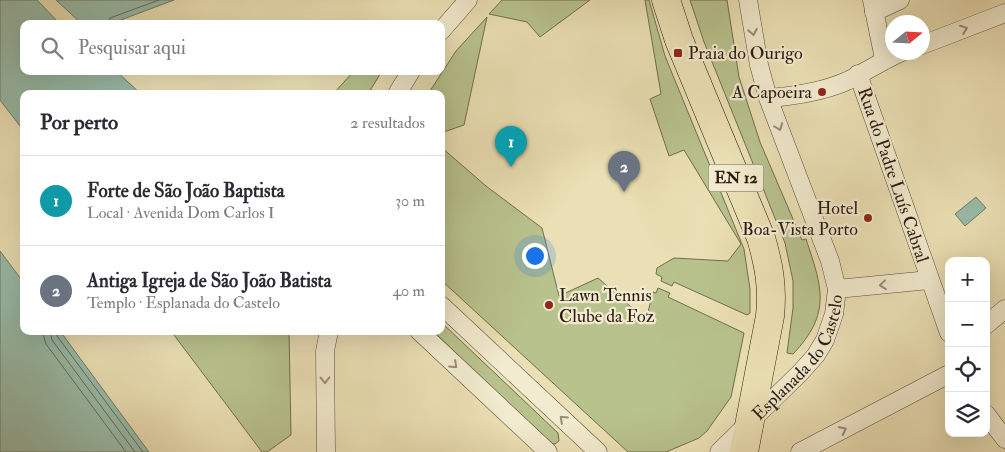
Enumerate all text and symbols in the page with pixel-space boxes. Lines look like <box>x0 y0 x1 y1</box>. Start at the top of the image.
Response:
north arrow <box>885 15 930 60</box>
search box <box>20 20 445 75</box>
one-way arrow <box>959 25 968 35</box>
one-way arrow <box>748 28 758 37</box>
icon: search <box>38 34 66 62</box>
text: Pesquisar aqui <box>78 36 186 60</box>
place label: Praia do Ourigo <box>688 42 803 65</box>
marker: Praia do Ourigo <box>672 47 684 59</box>
place label: A Capoeira <box>731 81 813 104</box>
street label: Rua do Padre Luís Cabral <box>852 84 934 266</box>
marker: A Capoeira <box>816 86 828 98</box>
text: Por perto <box>40 109 118 136</box>
text: 2 resultados <box>350 113 425 133</box>
one-way arrow <box>773 123 783 131</box>
pin: 1 <box>495 126 527 167</box>
pin: 2 <box>608 151 640 192</box>
road number: EN 12 <box>708 164 764 192</box>
text: Forte de São João Baptista <box>87 179 285 203</box>
text: 1 <box>53 191 59 211</box>
text: 30 m <box>395 191 425 211</box>
place label: Hotel Boa-Vista Porto <box>742 197 858 241</box>
text: Local · Avenida Dom Carlos I <box>87 203 275 223</box>
marker: Hotel Boa-Vista Porto <box>862 212 874 224</box>
your location <box>522 243 548 269</box>
map controls <box>945 257 990 437</box>
button: + <box>945 257 990 302</box>
text: Antiga Igreja de São João Batista <box>87 269 332 293</box>
one-way arrow <box>878 279 886 290</box>
text: 2 <box>52 281 60 301</box>
text: 40 m <box>392 281 425 301</box>
place label: Lawn Tennis Clube da Foz <box>559 284 655 328</box>
text: Templo · Esplanada do Castelo <box>87 293 280 313</box>
street label: Esplanada do Castelo <box>747 293 848 425</box>
marker: Lawn Tennis Clube da Foz <box>543 299 555 311</box>
button: − <box>945 302 990 347</box>
button: locate <box>945 347 990 392</box>
one-way arrow <box>449 359 458 368</box>
one-way arrow <box>320 376 330 384</box>
button: layers <box>945 392 990 437</box>
one-way arrow <box>559 416 568 425</box>
one-way arrow <box>838 426 847 436</box>

